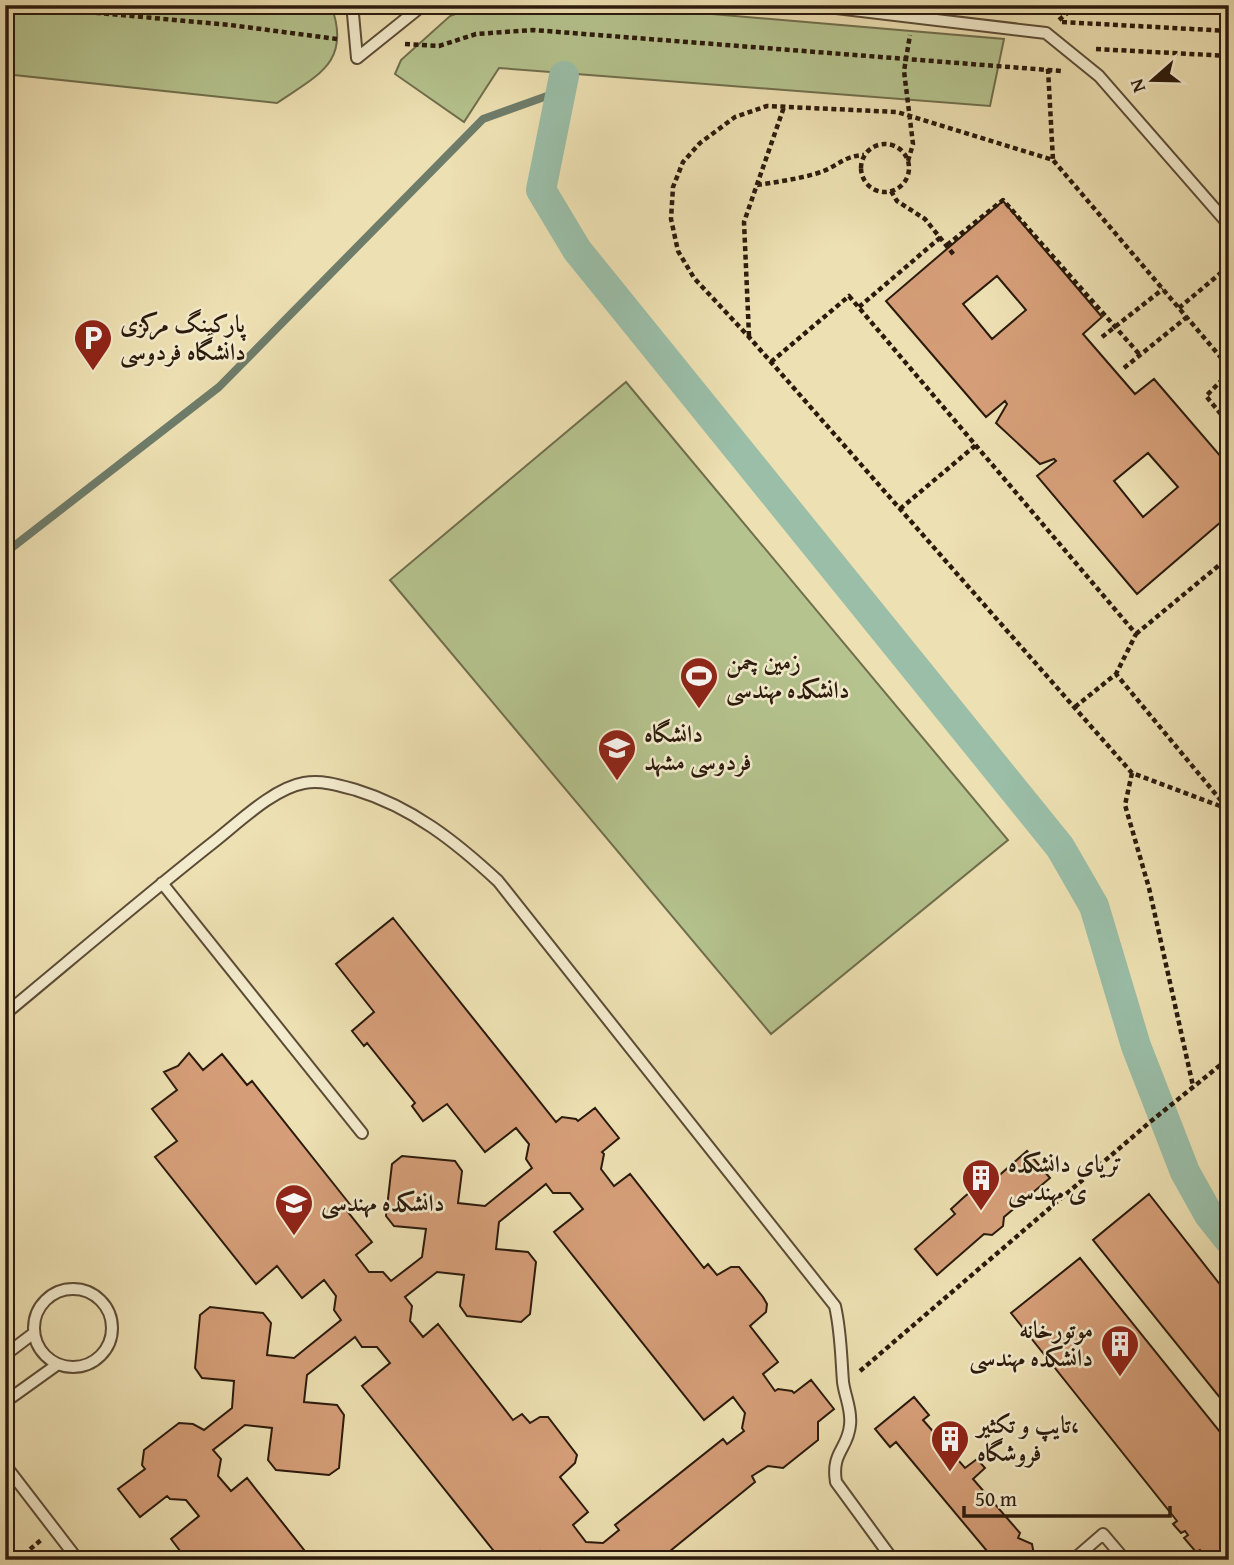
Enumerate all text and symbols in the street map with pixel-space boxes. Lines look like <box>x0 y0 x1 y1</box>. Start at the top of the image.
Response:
north arrow <box>1118 46 1188 116</box>
text: N <box>1122 75 1152 97</box>
place label: پارکینگ مرکزی دانشگاه فردوسی <box>120 306 246 369</box>
parking icon: پارکینگ مرکزی دانشگاه فردوسی <box>72 317 114 372</box>
place label: زمین چمن دانشکده مهندسی <box>726 644 850 707</box>
sports icon: زمین چمن دانشکده مهندسی <box>678 655 720 710</box>
place label: دانشگاه فردوسی مشهد <box>644 716 752 779</box>
school or university icon: دانشگاه فردوسی مشهد <box>596 727 638 782</box>
place label: تریای دانشکده ی مهندسی <box>1008 1146 1122 1209</box>
building icon: تریای دانشکده ی مهندسی <box>960 1157 1002 1212</box>
school or university icon: دانشکده مهندسی <box>273 1182 315 1237</box>
place label: دانشکده مهندسی <box>321 1185 445 1220</box>
place label: موتورخانه دانشکده مهندسی <box>969 1312 1093 1375</box>
building icon: موتورخانه دانشکده مهندسی <box>1099 1323 1141 1378</box>
place label: تایپ و تکثیر، فروشگاه <box>974 1407 1079 1470</box>
building icon: تایپ و تکثیر، فروشگاه <box>929 1418 971 1473</box>
scale bar <box>964 1474 1171 1518</box>
text: 50 m <box>975 1483 1017 1514</box>

